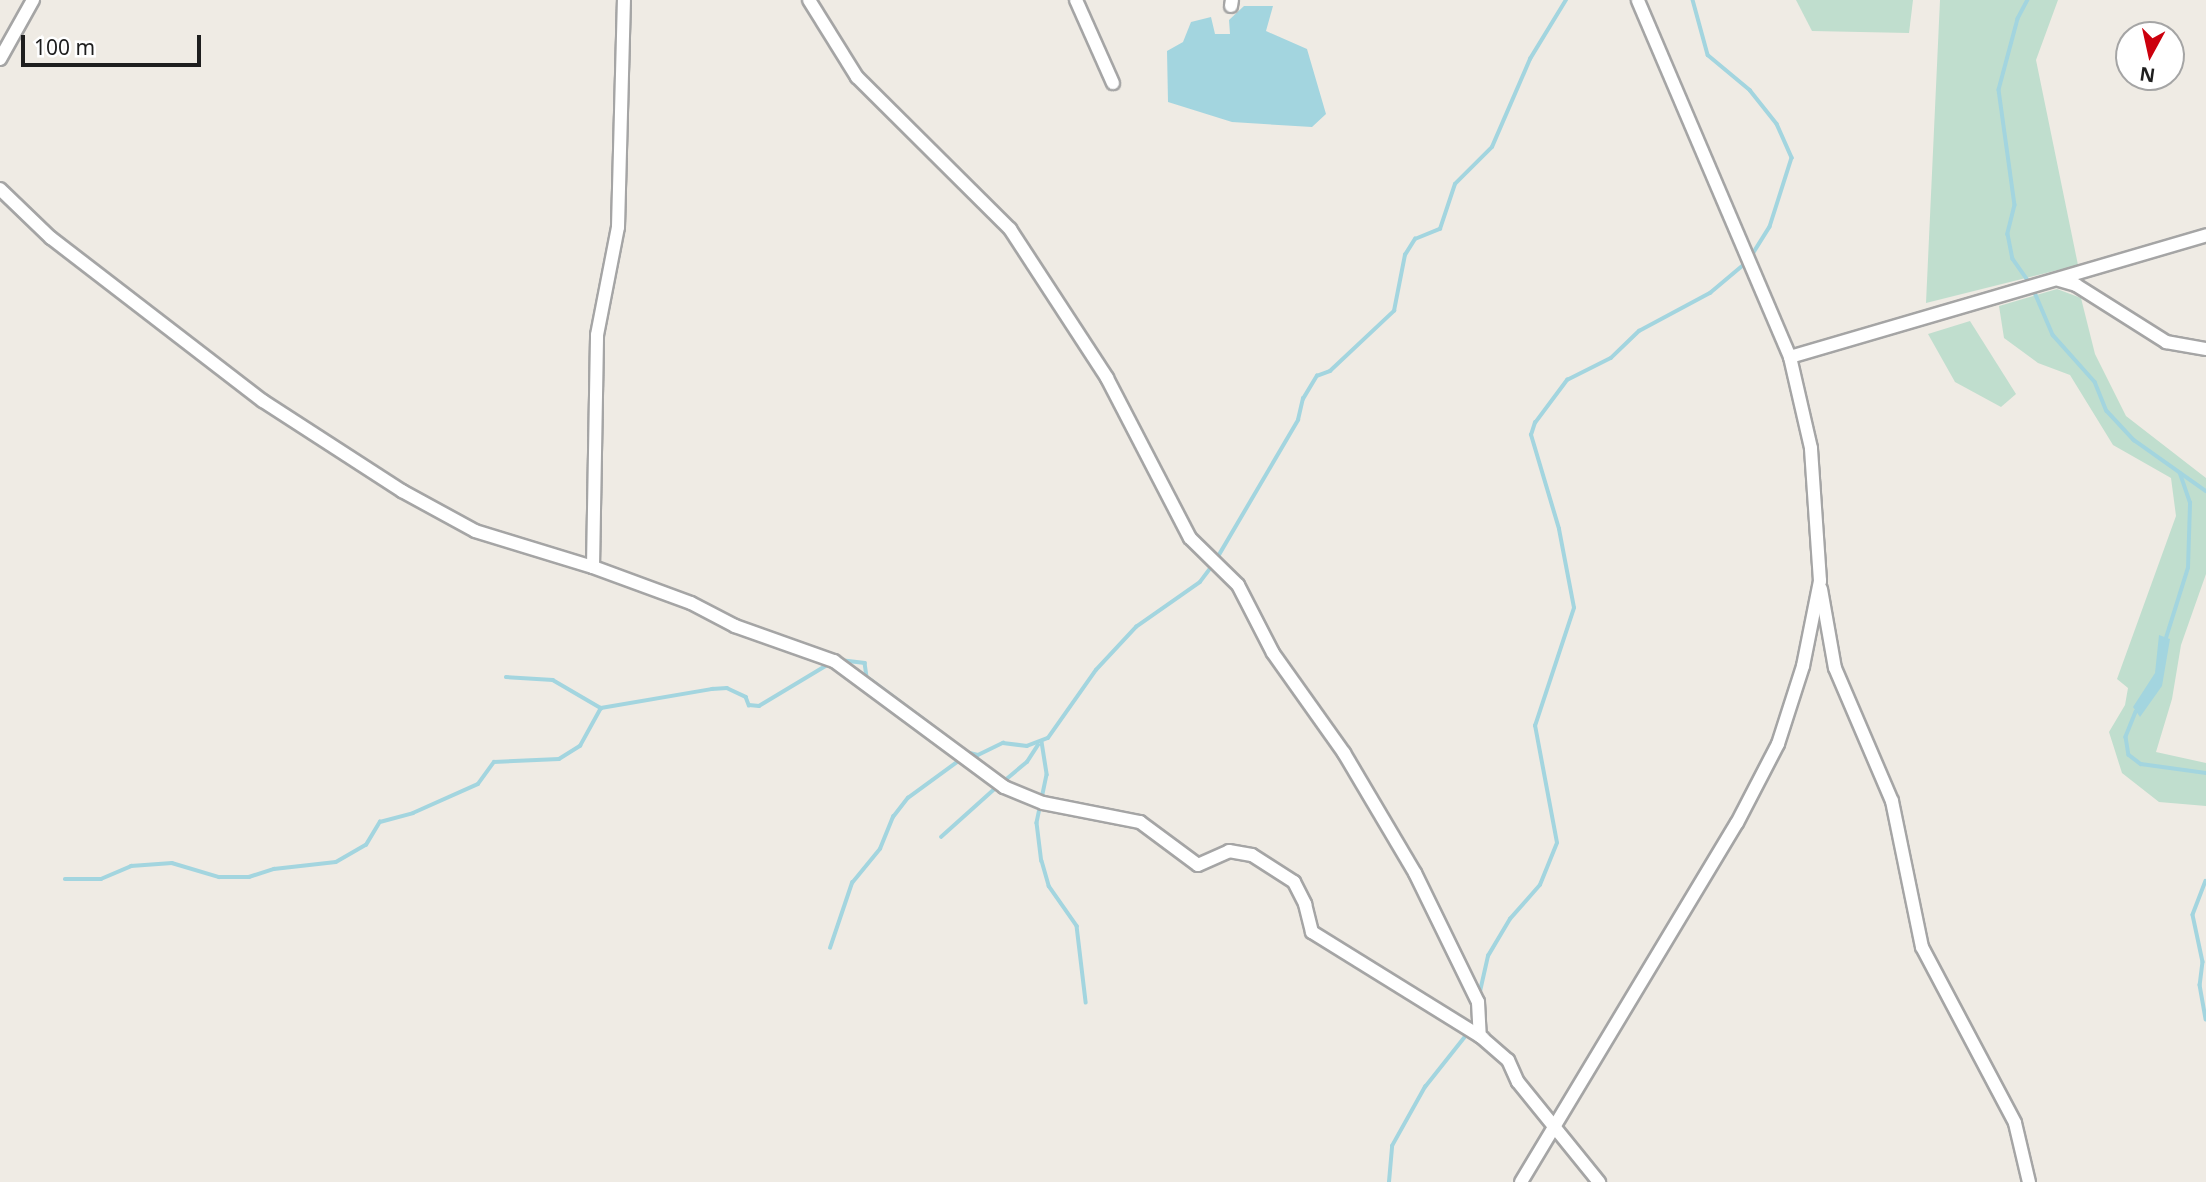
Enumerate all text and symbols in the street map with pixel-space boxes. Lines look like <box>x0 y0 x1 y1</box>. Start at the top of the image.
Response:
scale bar <box>24 21 205 65</box>
north arrow <box>2115 21 2185 91</box>
text: 100 m <box>34 33 95 61</box>
text: N <box>2138 61 2157 89</box>

